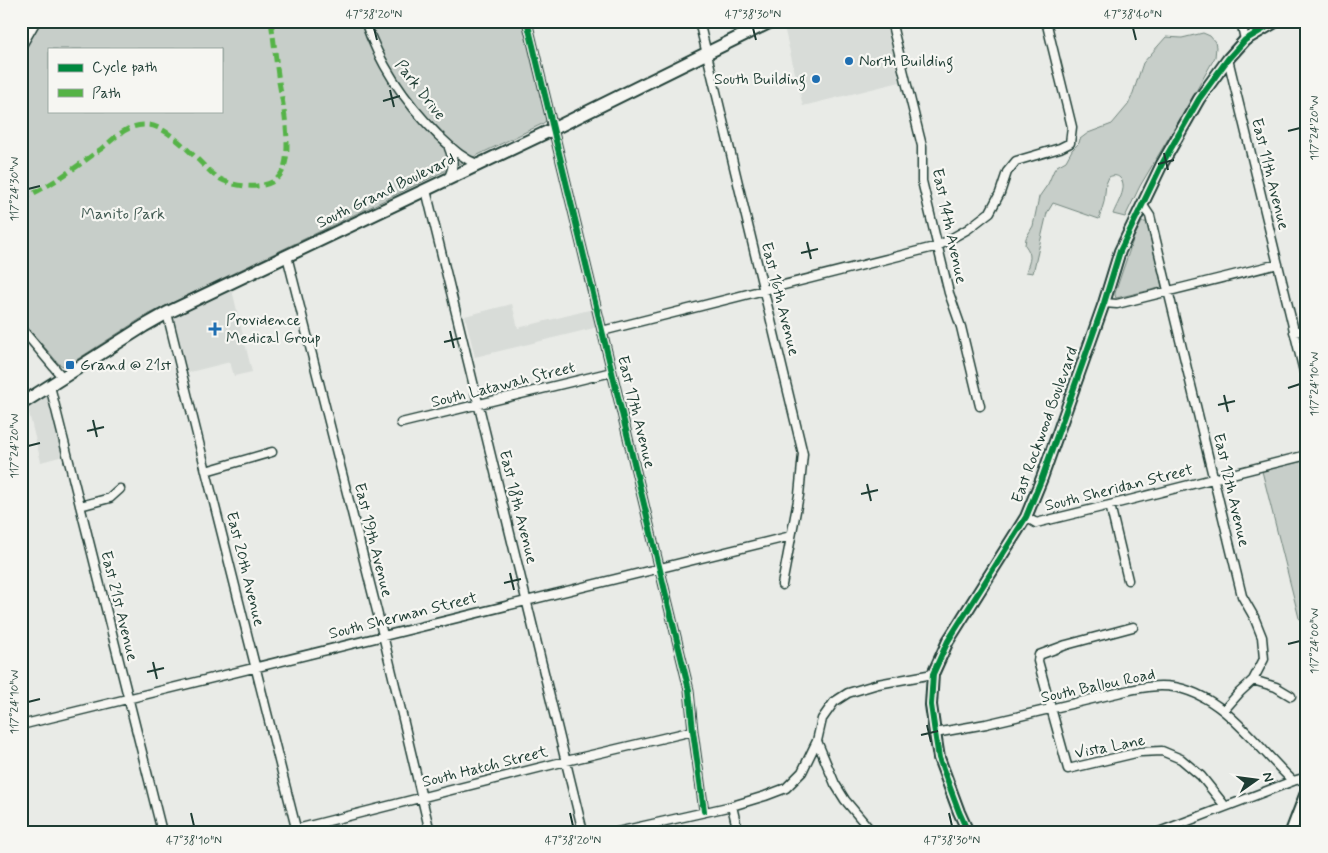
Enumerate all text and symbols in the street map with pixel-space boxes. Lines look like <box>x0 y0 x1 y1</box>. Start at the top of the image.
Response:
text: 47°38'20"N <box>346 7 402 23</box>
text: 47°38'30"N <box>725 7 781 23</box>
text: 47°38'40"N <box>1104 7 1162 23</box>
legend <box>48 48 222 112</box>
place label: North Building <box>859 51 953 73</box>
street label: Park Drive <box>390 55 450 125</box>
marker: North Building <box>843 55 855 67</box>
text: Cycle path <box>92 58 157 78</box>
place label: South Building <box>714 69 806 91</box>
marker: South Building <box>810 73 822 85</box>
text: Path <box>92 84 121 104</box>
text: 117°24'20"W <box>1307 95 1323 160</box>
street label: East 11th Avenue <box>1246 116 1294 232</box>
street label: South Grand Boulevard <box>313 148 459 234</box>
text: 117°24'30"W <box>7 157 23 221</box>
street label: East 14th Avenue <box>927 166 971 286</box>
park label: Manito Park <box>81 204 165 225</box>
street label: East 16th Avenue <box>756 240 804 358</box>
place label: Providence Medical Group <box>226 310 321 349</box>
marker: Providence Medical Group <box>208 322 222 336</box>
street label: East Rockwood Boulevard <box>1007 344 1083 506</box>
text: 117°24'10"W <box>1307 352 1323 416</box>
street label: East 17th Avenue <box>612 353 660 471</box>
place label: Grand @ 21st <box>80 355 171 376</box>
street label: South Latawah Street <box>429 357 577 413</box>
marker: Grand @ 21st <box>64 359 76 371</box>
text: 117°24'20"W <box>7 413 23 478</box>
street label: East 12th Avenue <box>1208 431 1254 549</box>
street label: East 18th Avenue <box>494 448 542 566</box>
street label: South Sheridan Street <box>1043 459 1196 517</box>
street label: East 19th Avenue <box>349 481 397 600</box>
street label: East 20th Avenue <box>221 509 269 629</box>
street label: East 21st Avenue <box>95 549 143 663</box>
street label: South Sherman Street <box>327 587 480 645</box>
text: 117°24'00"W <box>1307 608 1323 674</box>
street label: South Ballou Road <box>1039 664 1157 708</box>
text: 117°24'10"W <box>7 670 23 734</box>
street label: Vista Lane <box>1073 730 1147 764</box>
street label: South Hatch Street <box>420 741 551 793</box>
north arrow <box>1230 756 1280 806</box>
text: N <box>1258 770 1278 784</box>
text: 47°38'10"N <box>166 833 222 849</box>
text: 47°38'20"N <box>545 833 601 849</box>
text: 47°38'30"N <box>924 833 980 849</box>

